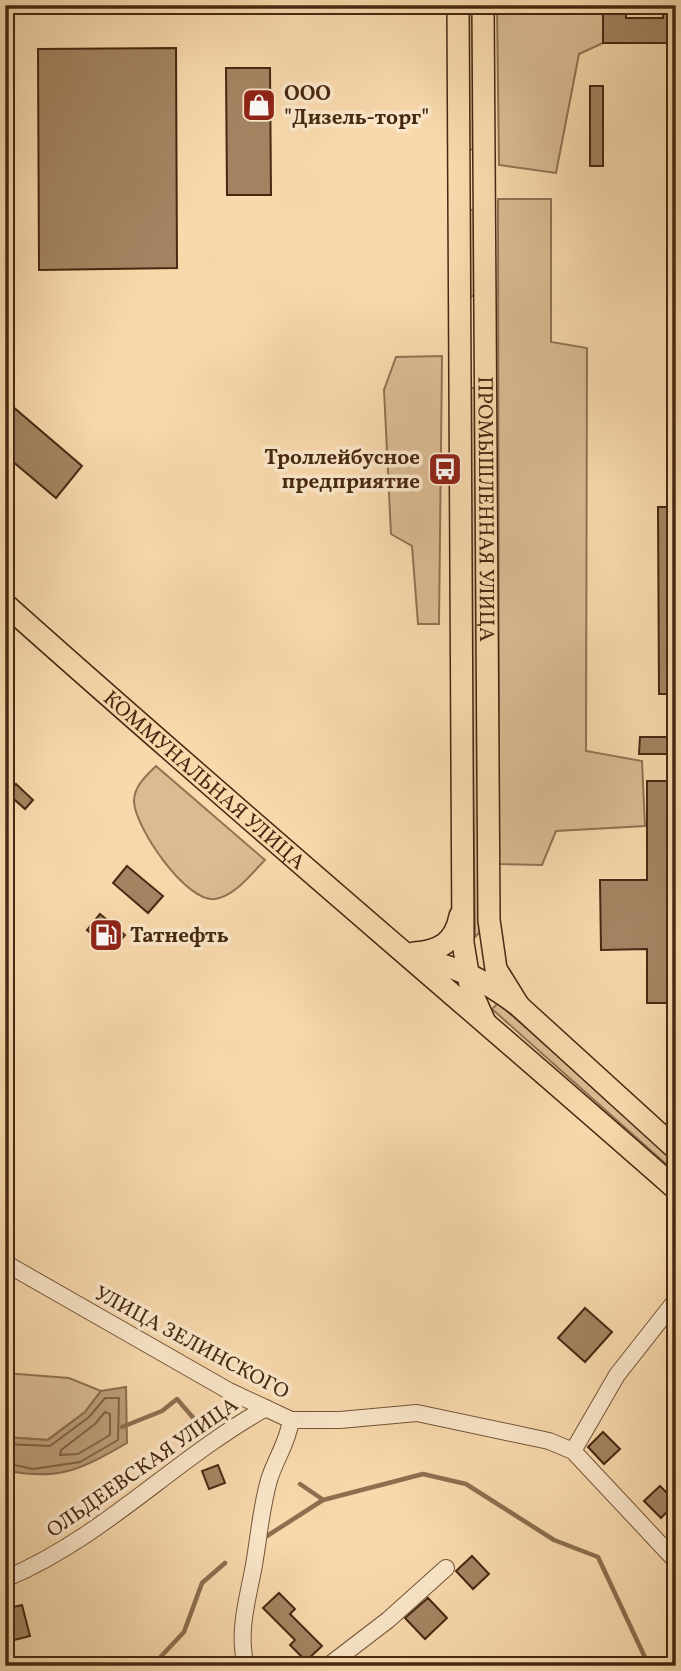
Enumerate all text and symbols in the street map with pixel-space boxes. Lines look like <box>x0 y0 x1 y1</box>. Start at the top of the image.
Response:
place label: ООО "Дизель-торг" <box>284 80 429 133</box>
shop icon: ООО "Дизель-торг" <box>240 86 278 124</box>
street label: ПРОМЫШЛЕННАЯ УЛИЦА <box>469 376 500 642</box>
place label: Троллейбусное предприятие <box>264 444 420 497</box>
bus stop icon: Троллейбусное предприятие <box>426 450 464 488</box>
street label: КОММУНАЛЬНАЯ УЛИЦА <box>96 685 311 877</box>
fuel station icon: Татнефть <box>87 916 125 954</box>
place label: Татнефть <box>130 922 229 951</box>
street label: УЛИЦА ЗЕЛИНСКОГО <box>89 1280 294 1407</box>
street label: ОЛЬДЕЕВСКАЯ УЛИЦА <box>41 1391 245 1545</box>

